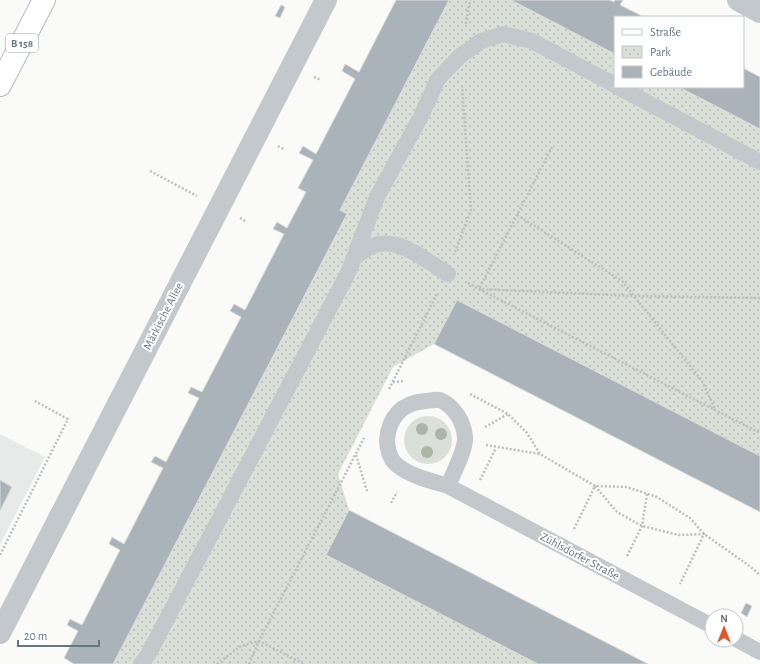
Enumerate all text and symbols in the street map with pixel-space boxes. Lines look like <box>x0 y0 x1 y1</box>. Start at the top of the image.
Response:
legend <box>614 16 744 88</box>
text: Straße <box>650 26 681 38</box>
road number: B 158 <box>6 34 38 52</box>
text: Park <box>650 46 671 58</box>
text: Gebäude <box>650 66 692 78</box>
street label: Märkische Allee <box>141 280 185 352</box>
street label: Zühlsdorfer Straße <box>539 530 621 582</box>
north arrow <box>704 608 744 648</box>
text: N <box>720 613 728 624</box>
scale bar <box>18 622 99 648</box>
text: 20 m <box>24 630 47 642</box>

